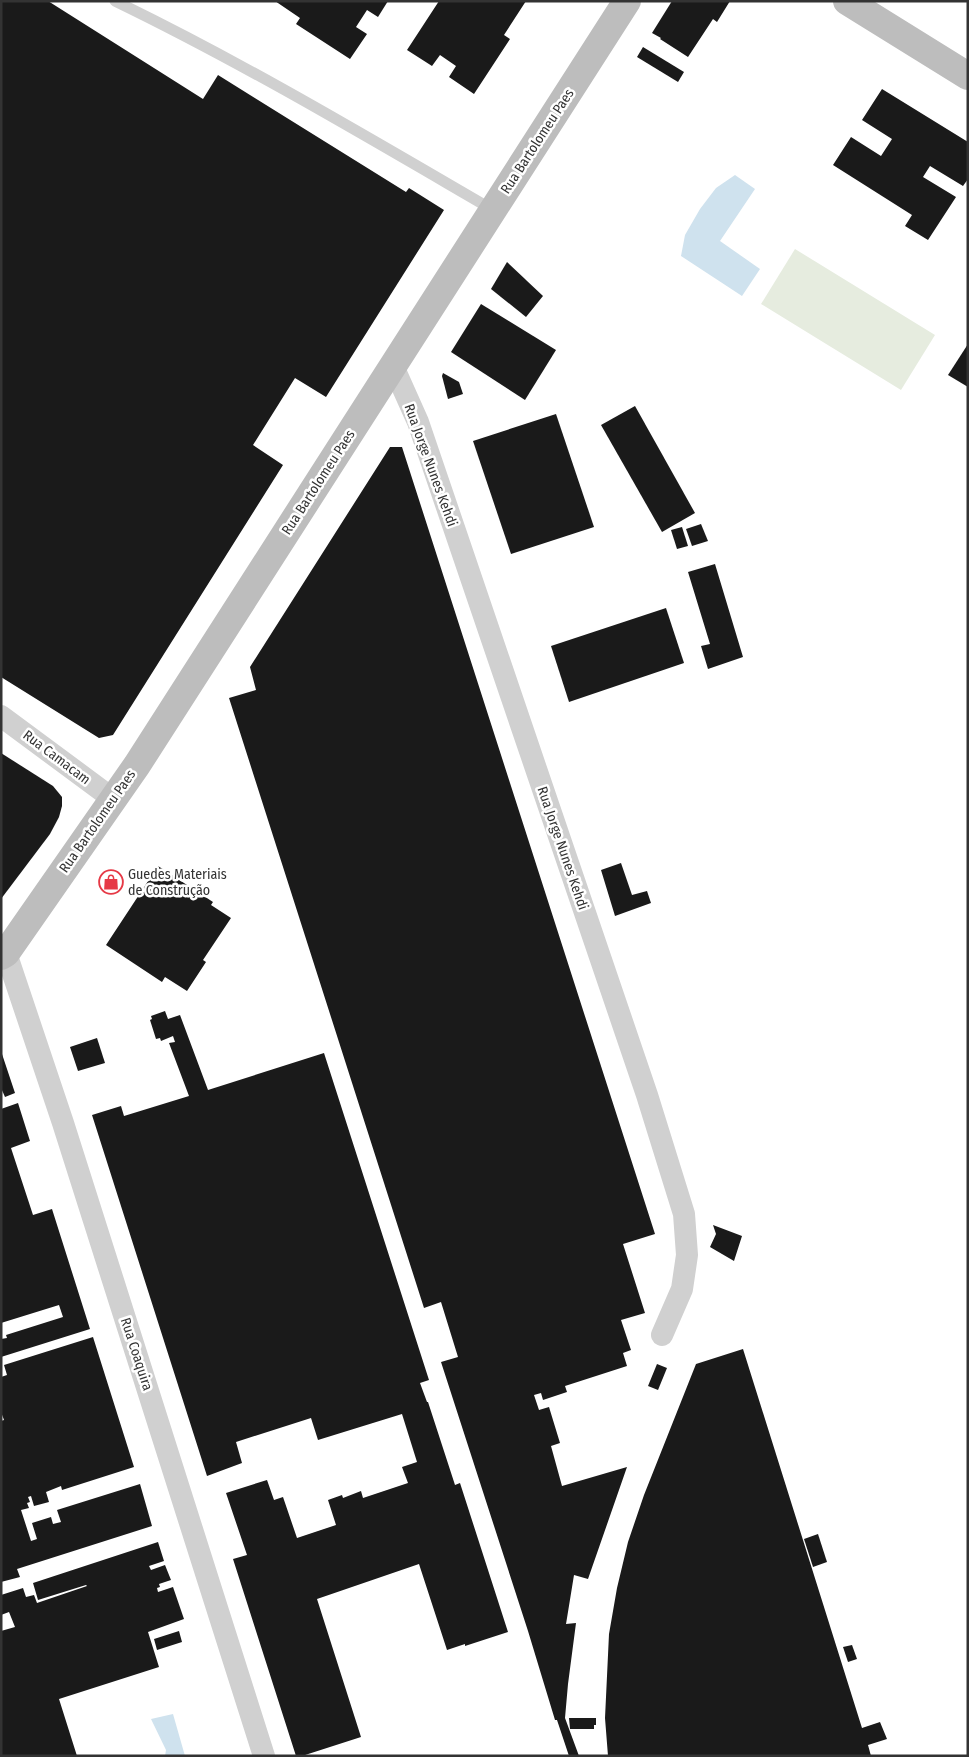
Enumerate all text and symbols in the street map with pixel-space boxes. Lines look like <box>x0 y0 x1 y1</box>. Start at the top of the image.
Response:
street label: Rua Bartolomeu Paes <box>497 86 578 197</box>
street label: Rua Jorge Nunes Kehdi <box>400 401 461 529</box>
street label: Rua Bartolomeu Paes <box>278 427 359 538</box>
street label: Rua Camacam <box>20 727 94 788</box>
street label: Rua Bartolomeu Paes <box>55 766 139 876</box>
street label: Rua Jorge Nunes Kehdi <box>533 784 592 912</box>
place label: Guedes Materiais de Construção <box>128 866 227 899</box>
shop icon: Guedes Materiais de Construção <box>98 869 124 895</box>
street label: Rua Coaquira <box>117 1316 156 1393</box>

